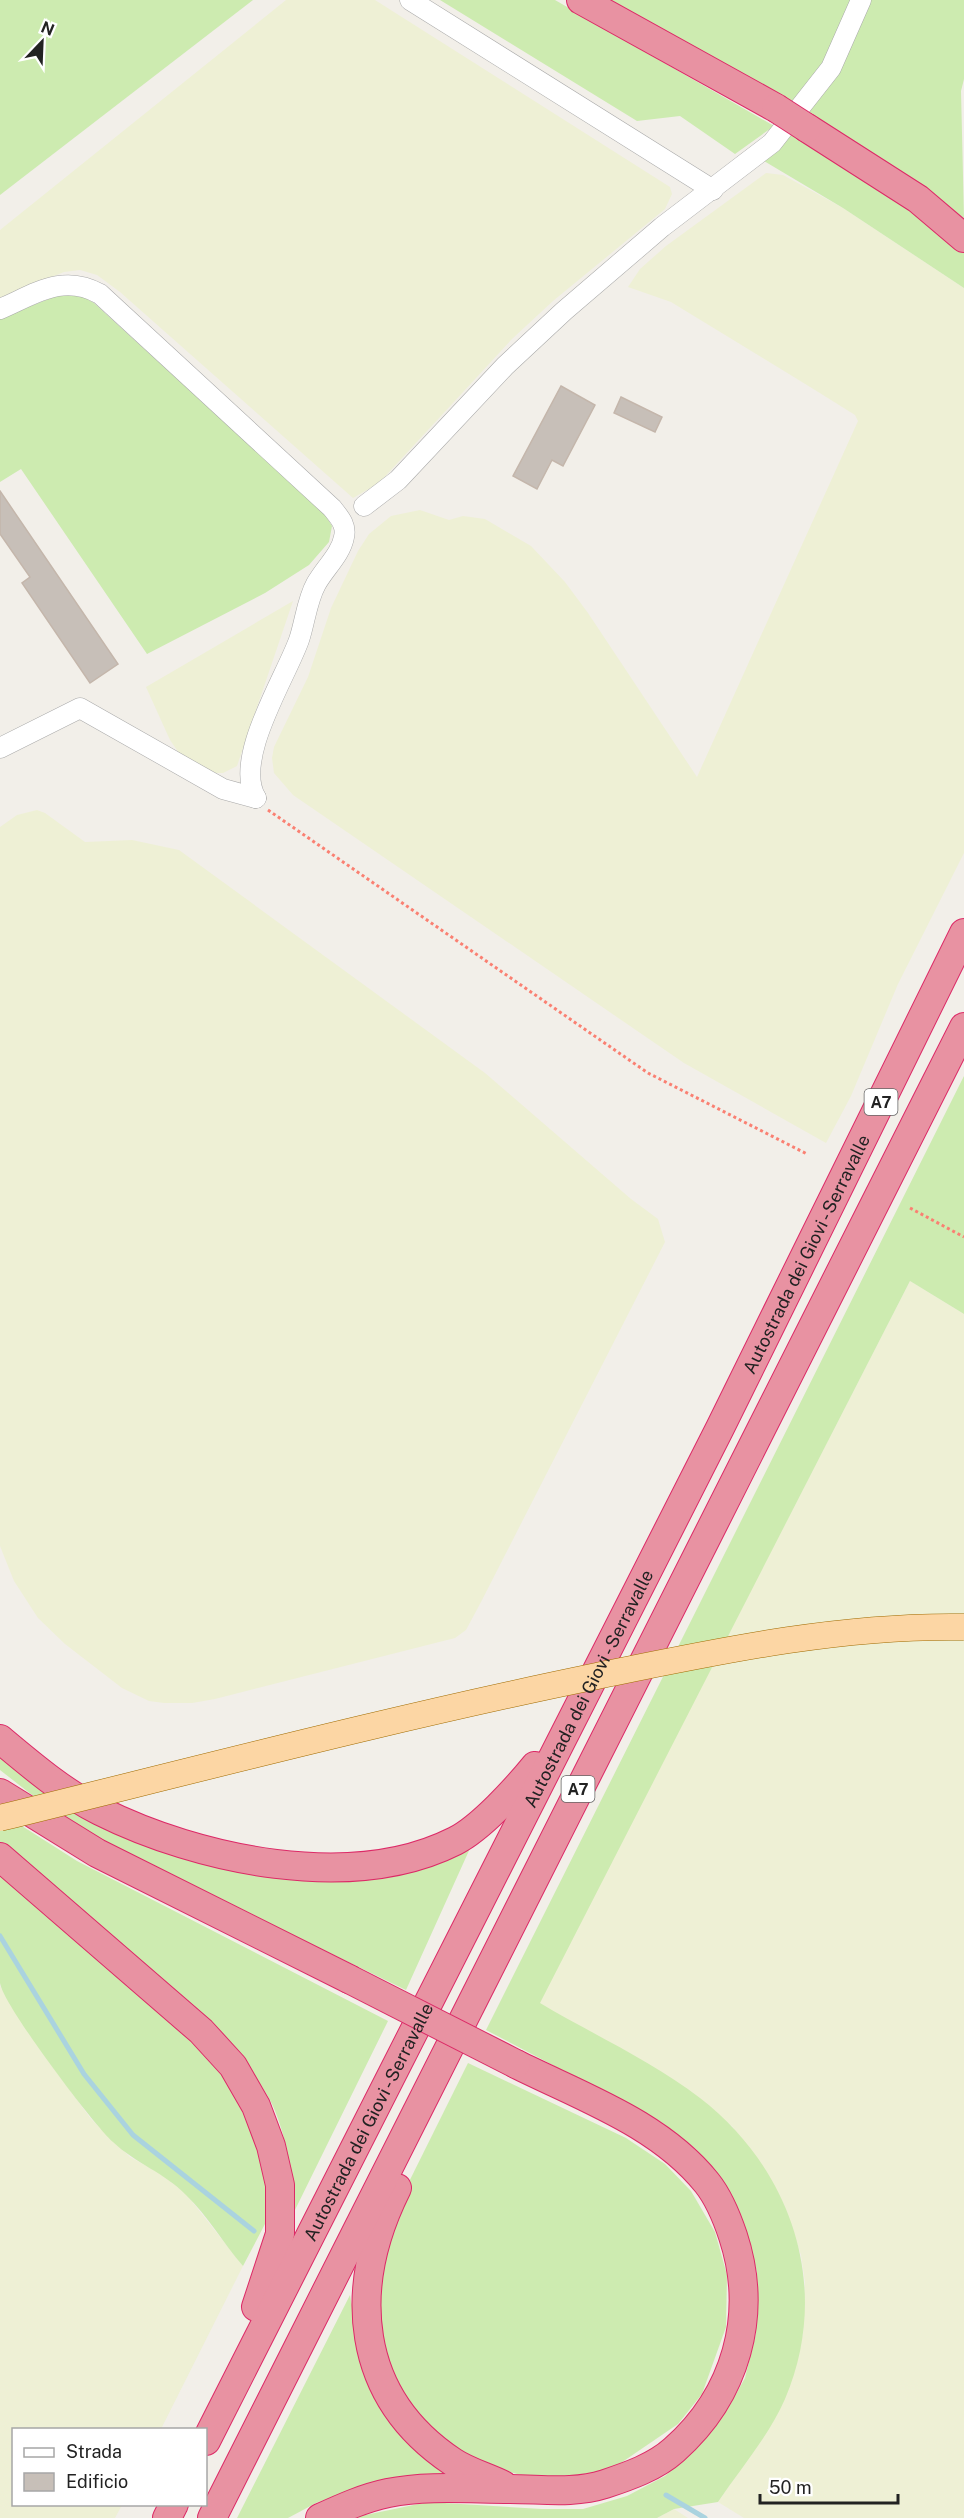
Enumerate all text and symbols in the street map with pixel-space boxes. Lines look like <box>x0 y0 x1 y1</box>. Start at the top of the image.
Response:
north arrow <box>12 12 72 72</box>
text: N <box>38 17 57 40</box>
road number: A7 <box>864 1089 898 1115</box>
street label: Autostrada dei Giovi - Serravalle <box>738 1131 874 1377</box>
street label: Autostrada dei Giovi - Serravalle <box>519 1566 657 1811</box>
road number: A7 <box>562 1776 594 1802</box>
street label: Autostrada dei Giovi - Serravalle <box>299 1999 437 2244</box>
legend <box>12 2428 207 2506</box>
text: Strada <box>66 2441 122 2462</box>
scale bar <box>760 2467 898 2505</box>
text: Edificio <box>66 2471 128 2492</box>
text: 50 m <box>769 2477 812 2498</box>

